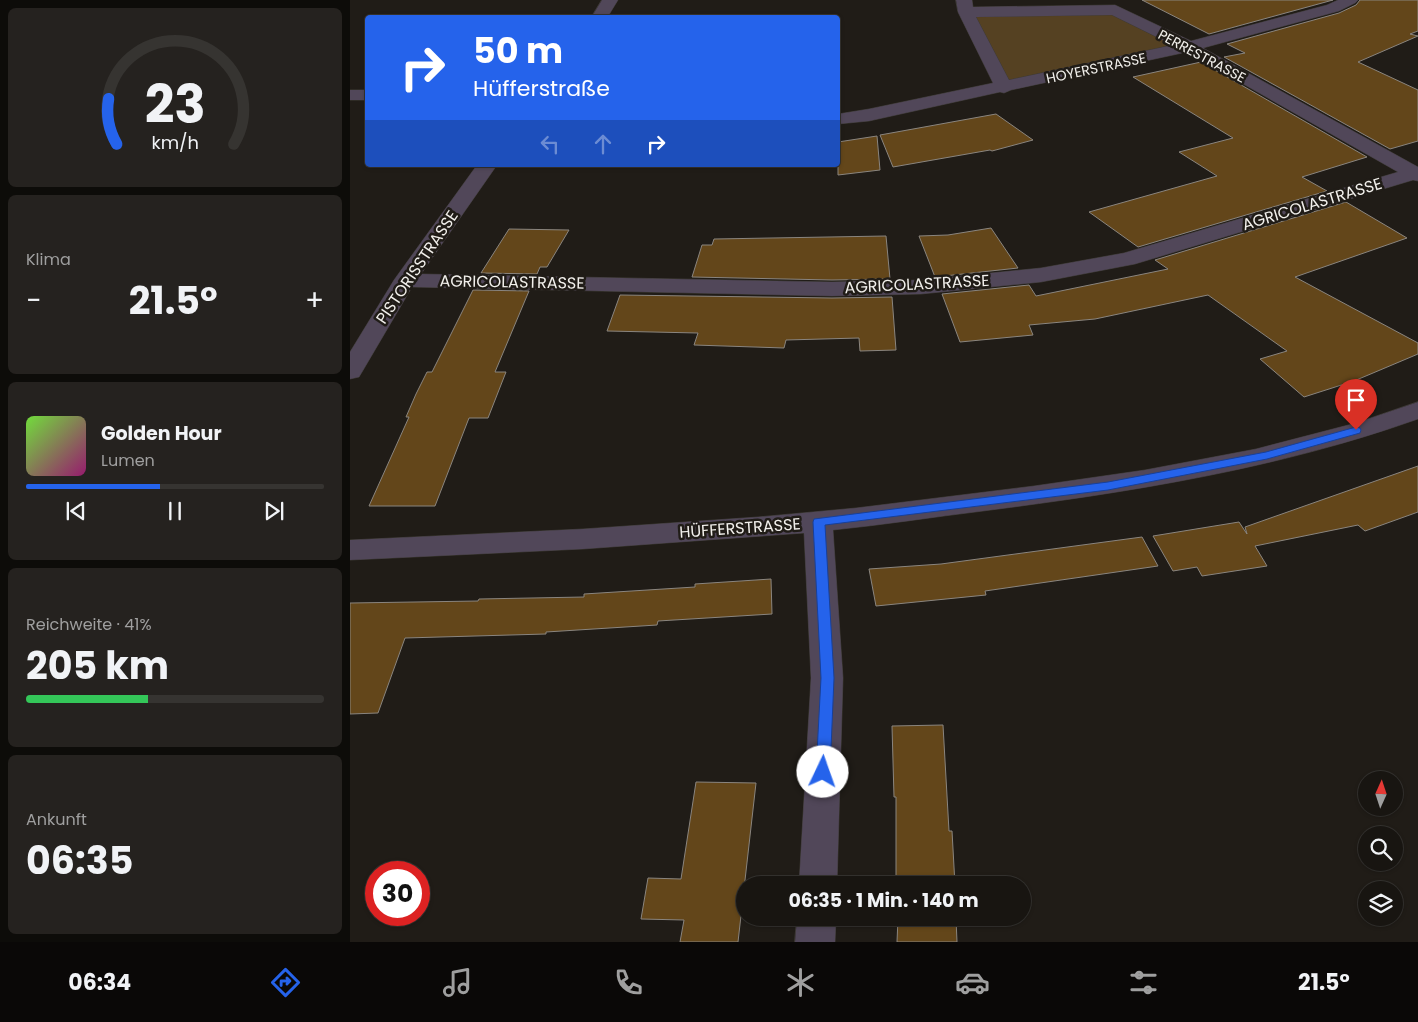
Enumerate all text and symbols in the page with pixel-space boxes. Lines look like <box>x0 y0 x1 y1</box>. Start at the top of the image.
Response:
street label: PERRESTRASSE <box>1155 24 1249 88</box>
text: 50 m <box>473 26 563 75</box>
icon: right <box>390 35 455 100</box>
street label: HOYERSTRASSE <box>1044 48 1148 88</box>
text: 23 <box>144 68 206 141</box>
text: Hüfferstraße <box>473 73 610 104</box>
text: km/h <box>151 130 199 155</box>
icon: left <box>536 130 564 158</box>
icon: ahead <box>589 130 617 158</box>
icon: right <box>642 130 670 158</box>
street label: AGRICOLASTRASSE <box>1239 172 1385 236</box>
street label: PISTORISSTRASSE <box>370 206 464 328</box>
text: Klima <box>26 248 71 271</box>
street label: AGRICOLASTRASSE <box>439 269 585 295</box>
street label: AGRICOLASTRASSE <box>844 269 990 299</box>
text: 21.5° <box>129 274 218 327</box>
text: − <box>26 281 41 320</box>
text: + <box>305 281 324 320</box>
pin <box>1335 379 1377 430</box>
icon: arrive <box>1342 386 1370 414</box>
text: Golden Hour <box>101 420 222 447</box>
text: Lumen <box>101 449 155 472</box>
icon: previous <box>62 497 90 525</box>
icon: pause <box>161 497 189 525</box>
icon: next <box>260 497 288 525</box>
street label: HÜFFERSTRASSE <box>679 512 801 544</box>
text: Reichweite · 41% <box>26 613 152 636</box>
text: 205 km <box>26 639 169 692</box>
position arrow <box>796 745 848 797</box>
north arrow <box>1358 771 1402 816</box>
map controls <box>1358 771 1403 926</box>
text: Ankunft <box>26 808 87 831</box>
button: search <box>1358 826 1403 871</box>
text: 06:35 <box>26 834 133 887</box>
speed limit sign: 30 <box>365 861 430 926</box>
button: layers <box>1358 881 1403 926</box>
text: 06:35 · 1 Min. · 140 m <box>788 887 979 914</box>
icon: directions <box>268 965 303 1000</box>
icon: music <box>440 965 475 1000</box>
icon: phone <box>611 965 646 1000</box>
icon: climate <box>783 965 818 1000</box>
icon: car <box>955 965 990 1000</box>
icon: filters <box>1126 965 1161 1000</box>
text: 06:34 <box>68 967 131 998</box>
text: 21.5° <box>1298 967 1350 998</box>

